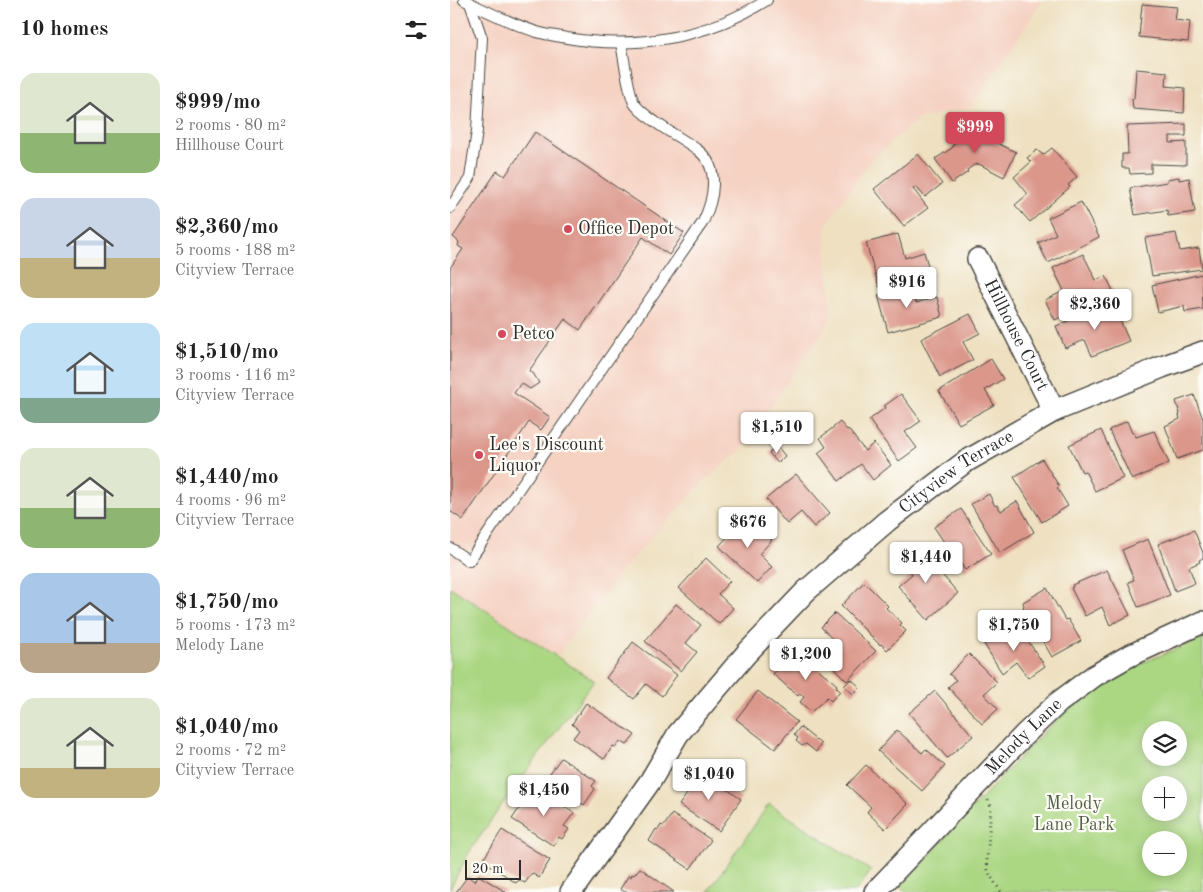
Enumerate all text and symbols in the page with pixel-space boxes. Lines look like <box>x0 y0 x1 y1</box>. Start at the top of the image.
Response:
icon: filters <box>402 16 430 44</box>
text: 10 homes <box>20 19 108 40</box>
text: $999/mo <box>175 92 261 113</box>
icon: home <box>60 93 120 153</box>
pin: $999 <box>945 112 1005 154</box>
text: 2 rooms · 80 m² <box>175 118 286 134</box>
text: $999 <box>956 120 994 136</box>
text: Hillhouse Court <box>175 138 284 154</box>
text: $2,360/mo <box>175 217 279 238</box>
icon: home <box>60 218 120 278</box>
place label: Office Depot <box>578 220 674 238</box>
marker: Office Depot <box>562 223 574 235</box>
text: 5 rooms · 188 m² <box>175 243 295 259</box>
text: Cityview Terrace <box>175 263 294 279</box>
pin: $916 <box>877 266 937 309</box>
text: $916 <box>888 275 926 291</box>
street label: Hillhouse Court <box>981 276 1051 394</box>
pin: $2,360 <box>1054 288 1136 331</box>
text: $2,360 <box>1070 297 1120 313</box>
place label: Petco <box>512 325 555 343</box>
marker: Petco <box>496 328 508 340</box>
text: $1,510/mo <box>175 342 279 363</box>
icon: home <box>60 343 120 403</box>
text: 3 rooms · 116 m² <box>175 368 295 384</box>
text: Cityview Terrace <box>175 388 294 404</box>
pin: $1,510 <box>736 412 818 454</box>
text: $1,510 <box>752 420 802 436</box>
street label: Cityview Terrace <box>896 427 1017 517</box>
place label: Lee's Discount Liquor <box>489 436 604 475</box>
marker: Lee's Discount Liquor <box>473 449 485 461</box>
text: $1,440/mo <box>175 467 279 488</box>
icon: home <box>60 468 120 528</box>
text: 4 rooms · 96 m² <box>175 493 286 509</box>
pin: $676 <box>718 506 778 549</box>
text: Cityview Terrace <box>175 513 294 529</box>
text: $676 <box>729 515 767 531</box>
pin: $1,440 <box>885 542 967 584</box>
text: $1,440 <box>901 550 951 566</box>
text: $1,750/mo <box>175 592 279 613</box>
icon: home <box>60 593 120 653</box>
pin: $1,750 <box>973 610 1055 652</box>
text: 5 rooms · 173 m² <box>175 618 295 634</box>
text: $1,750 <box>989 618 1039 634</box>
text: Melody Lane <box>175 638 264 654</box>
pin: $1,200 <box>765 638 847 681</box>
text: $1,200 <box>781 647 831 663</box>
street label: Melody Lane <box>982 695 1066 779</box>
text: $1,040/mo <box>175 717 279 738</box>
icon: home <box>60 718 120 778</box>
map controls <box>1142 721 1187 876</box>
button: layers <box>1142 721 1187 766</box>
text: 2 rooms · 72 m² <box>175 743 286 759</box>
pin: $1,040 <box>668 758 750 801</box>
text: Cityview Terrace <box>175 763 294 779</box>
text: $1,040 <box>684 767 734 783</box>
pin: $1,450 <box>503 774 585 817</box>
button: + <box>1142 776 1187 821</box>
text: $1,450 <box>519 783 569 799</box>
park label: Melody Lane Park <box>1033 795 1115 834</box>
button: − <box>1142 831 1187 876</box>
scale bar <box>465 857 521 880</box>
text: 20 m <box>472 862 503 876</box>

